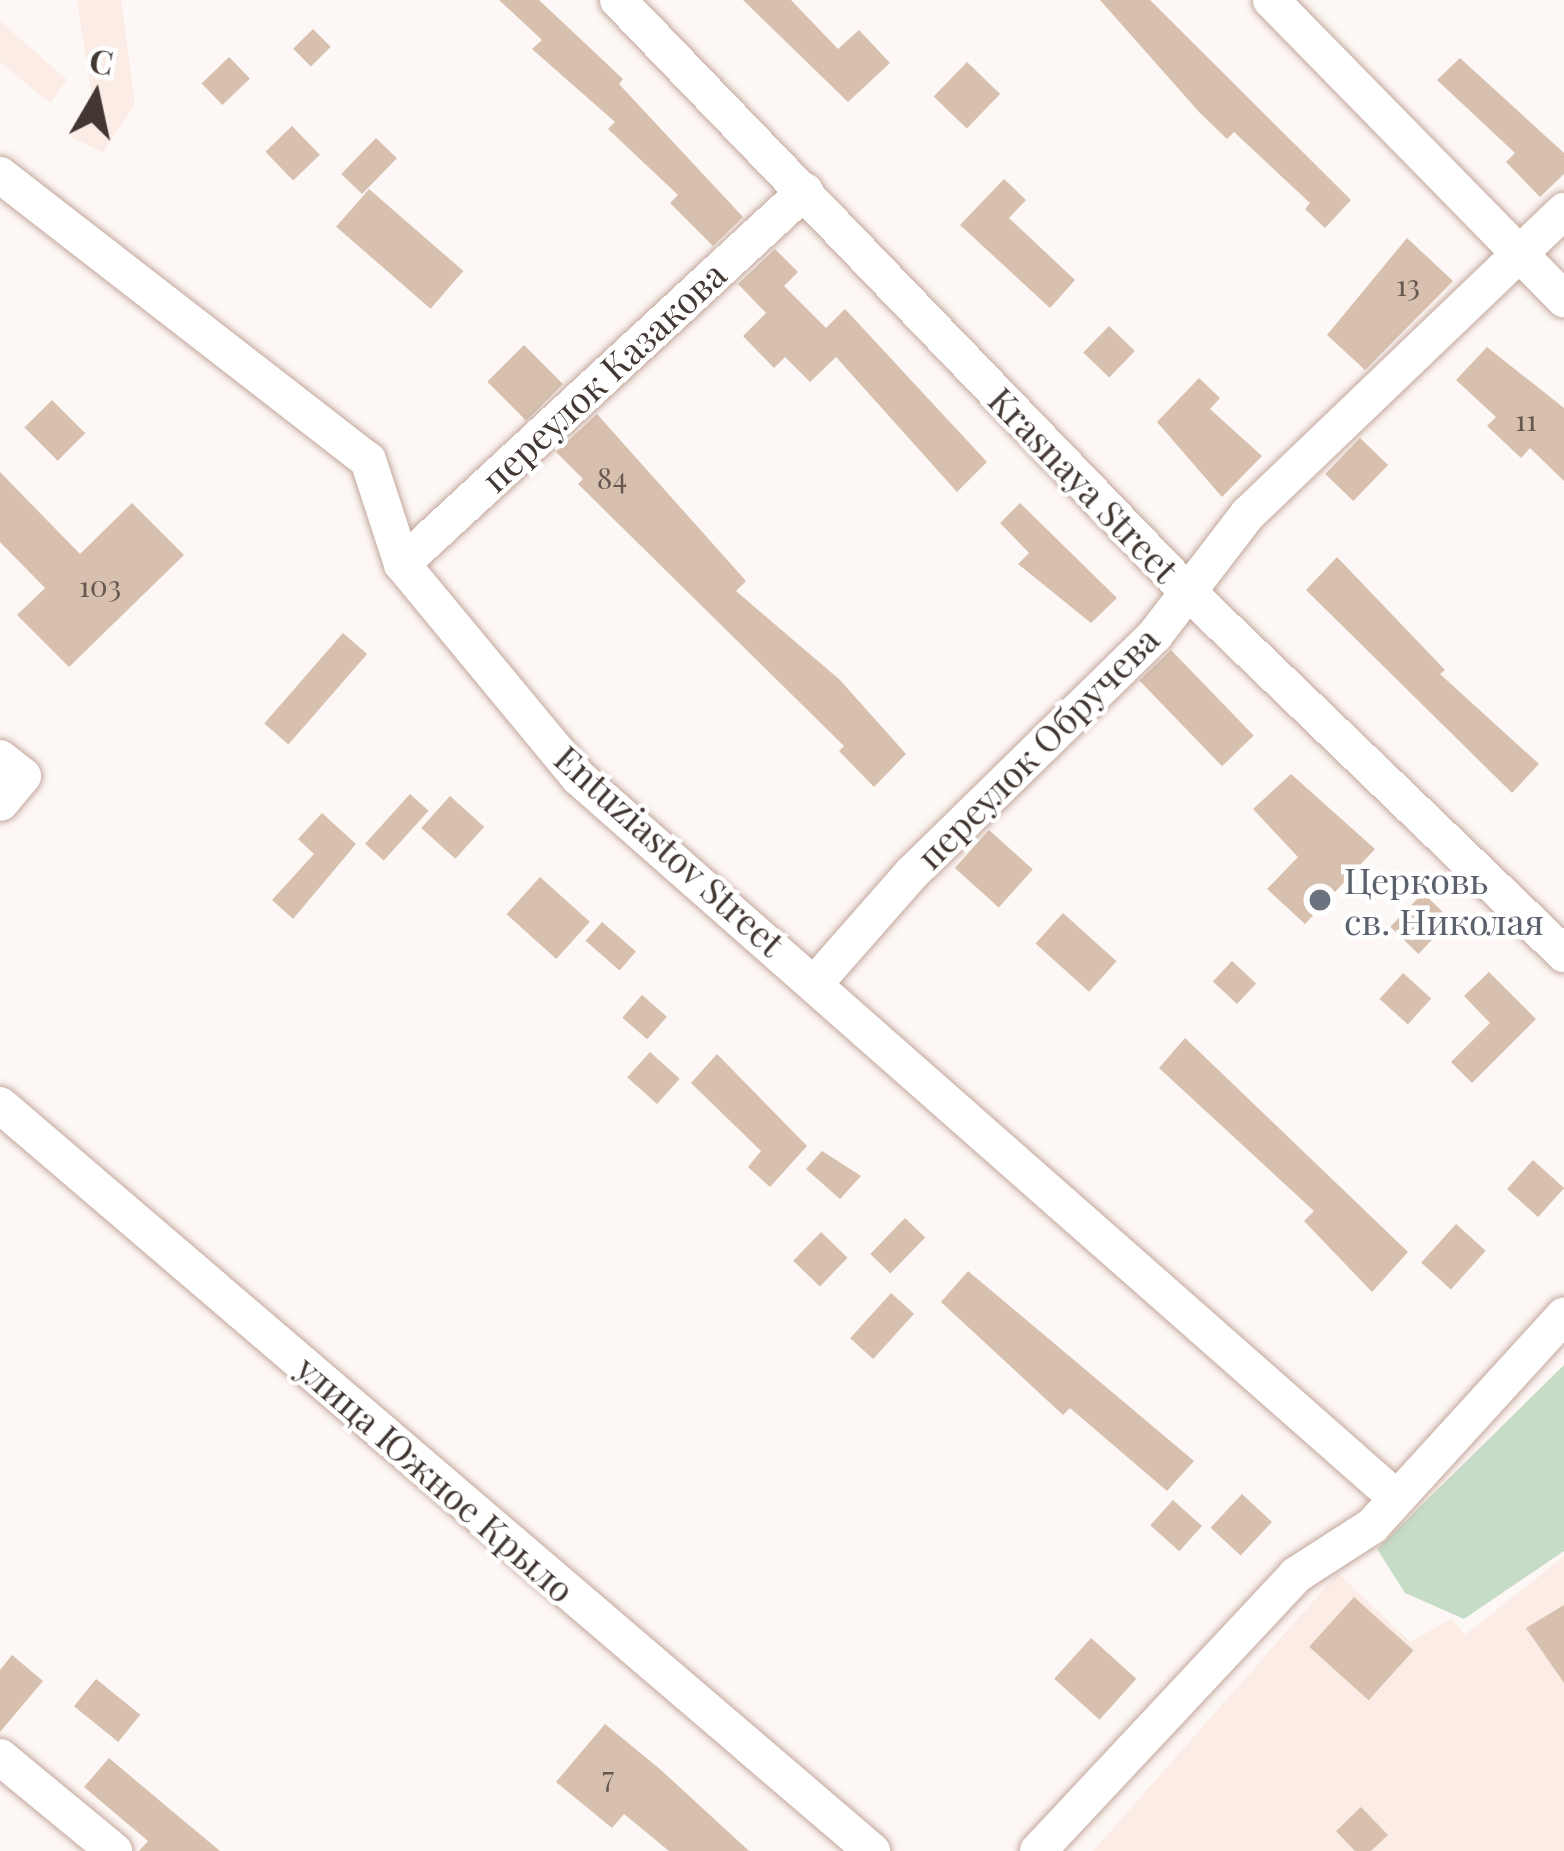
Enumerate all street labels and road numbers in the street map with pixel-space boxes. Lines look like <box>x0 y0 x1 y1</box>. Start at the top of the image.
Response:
street label: переулок Казакова <box>472 252 734 500</box>
street label: Krasnaya Street <box>980 378 1188 590</box>
street label: переулок Обручева <box>907 617 1167 877</box>
street label: Entuziastov Street <box>546 736 794 964</box>
street label: улица Южное Крыло <box>288 1346 584 1610</box>

